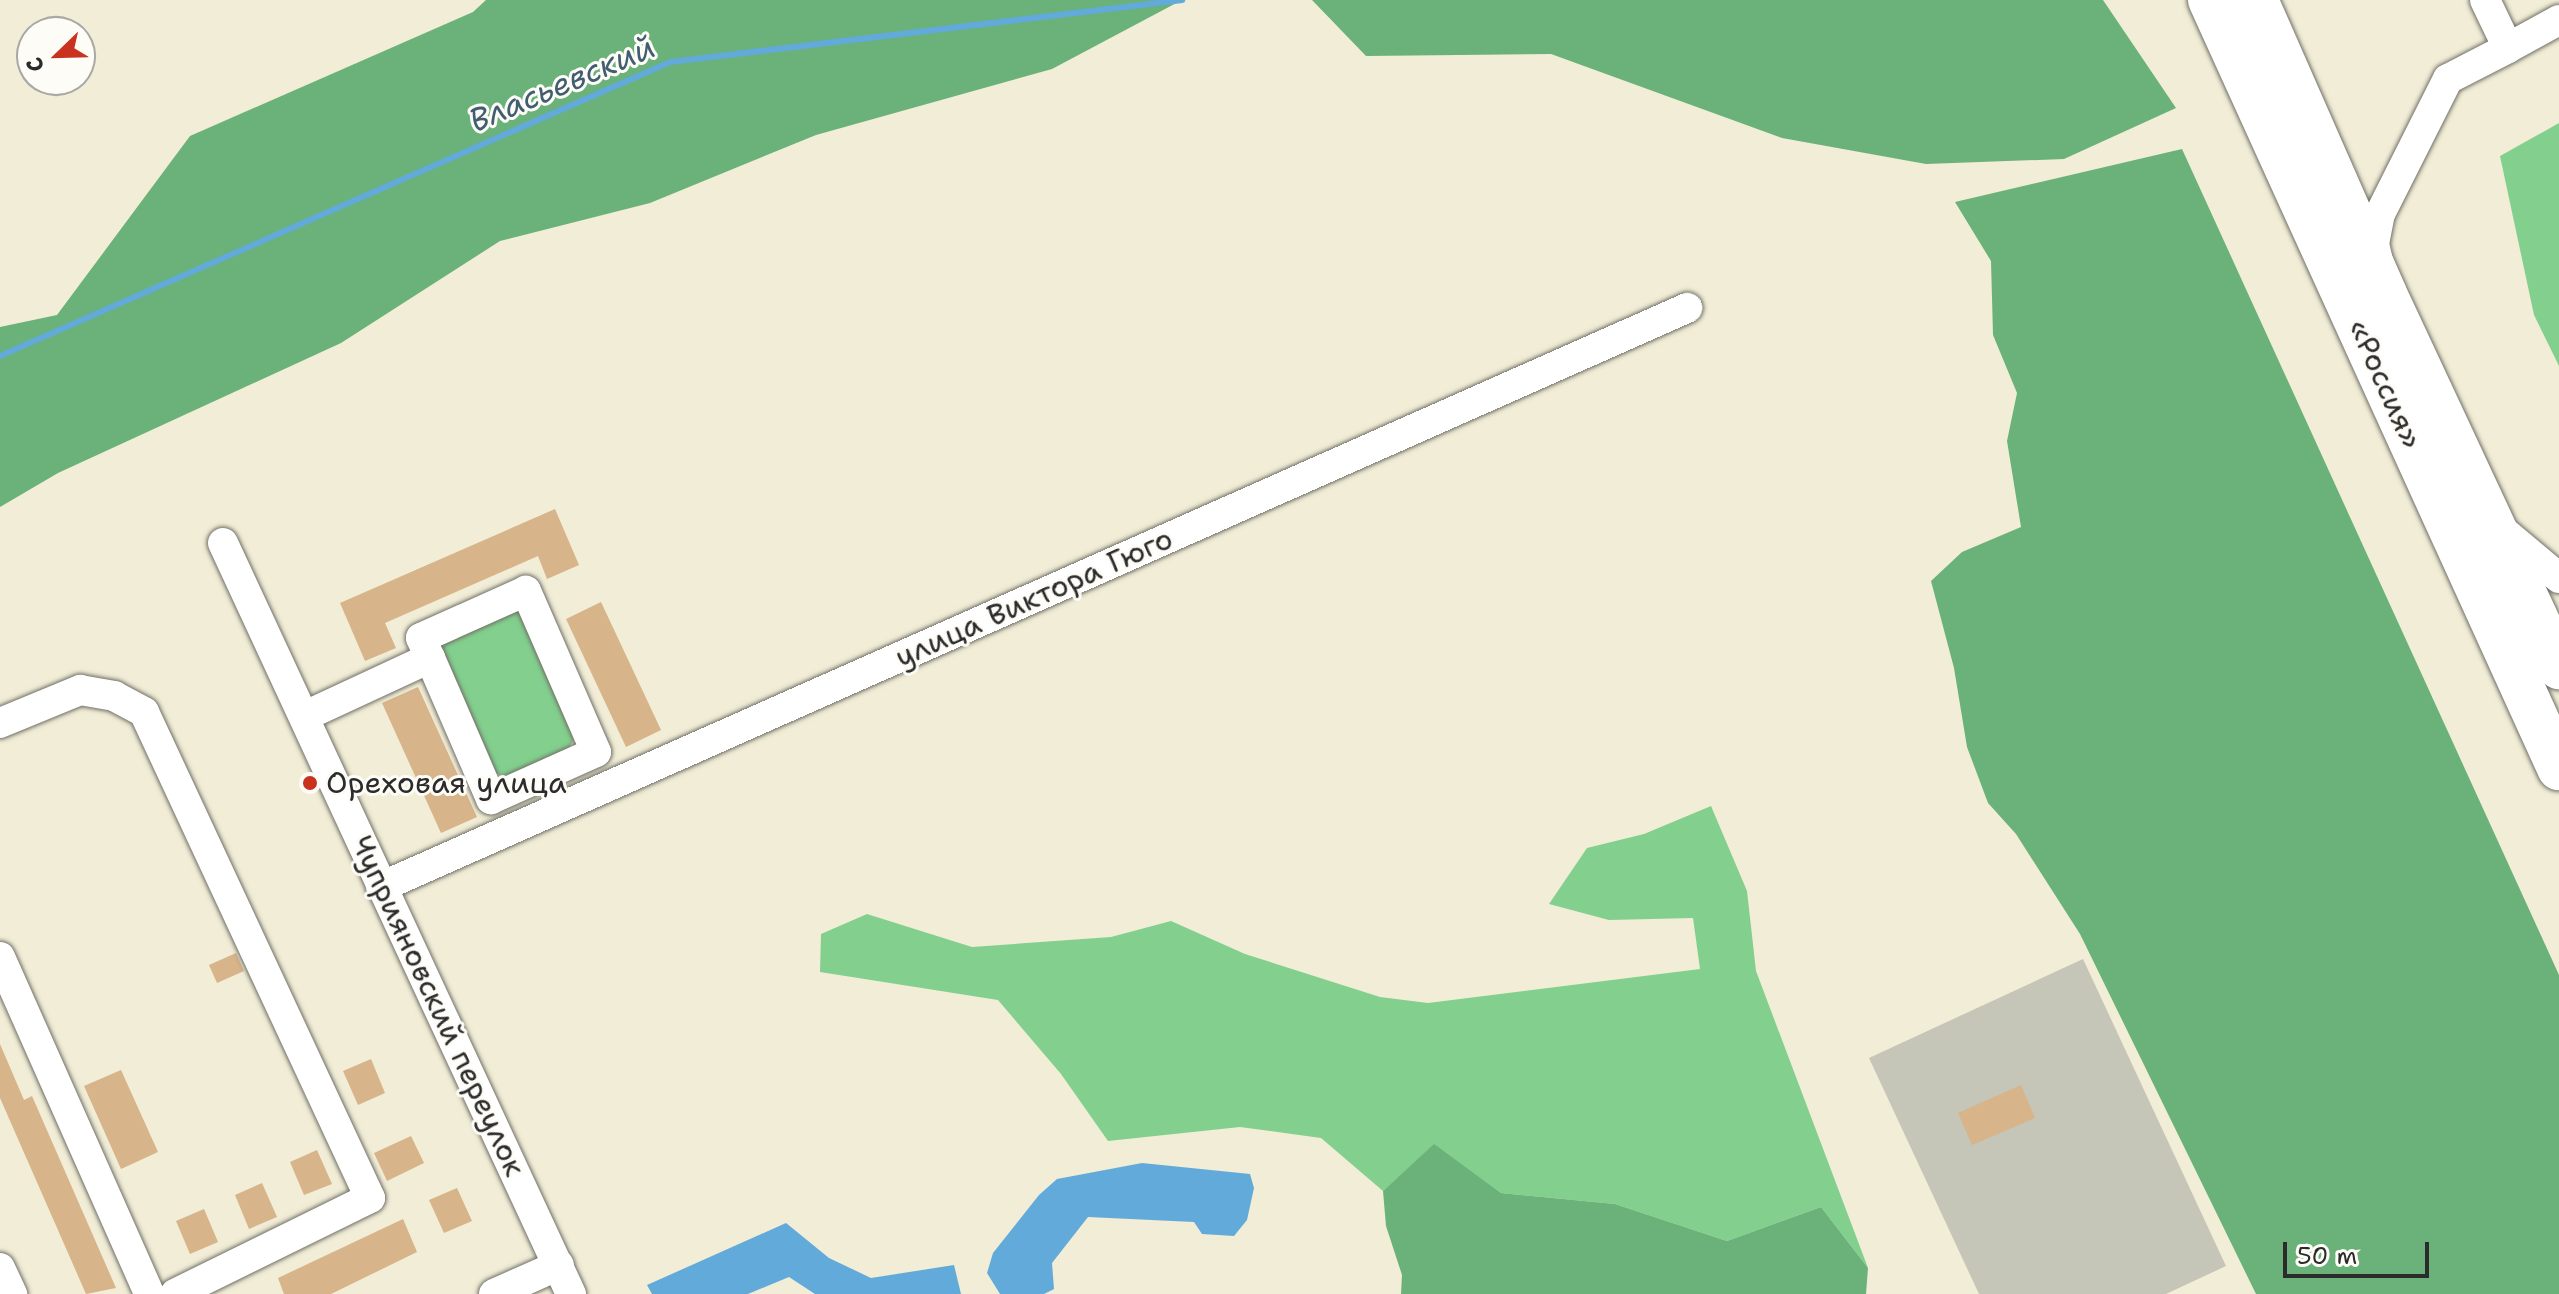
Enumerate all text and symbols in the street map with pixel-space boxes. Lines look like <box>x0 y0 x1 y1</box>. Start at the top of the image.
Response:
north arrow <box>16 16 96 96</box>
water label: Власьевский <box>463 28 661 140</box>
text: С <box>19 53 51 77</box>
street label: «Россия» <box>2341 314 2429 454</box>
street label: улица Виктора Гюго <box>890 521 1178 675</box>
place label: Ореховая улица <box>326 765 567 801</box>
marker: Ореховая улица <box>301 774 319 792</box>
street label: Чуприяновский переулок <box>343 830 533 1182</box>
scale bar <box>2287 1226 2433 1276</box>
text: 50 m <box>2297 1240 2357 1272</box>

